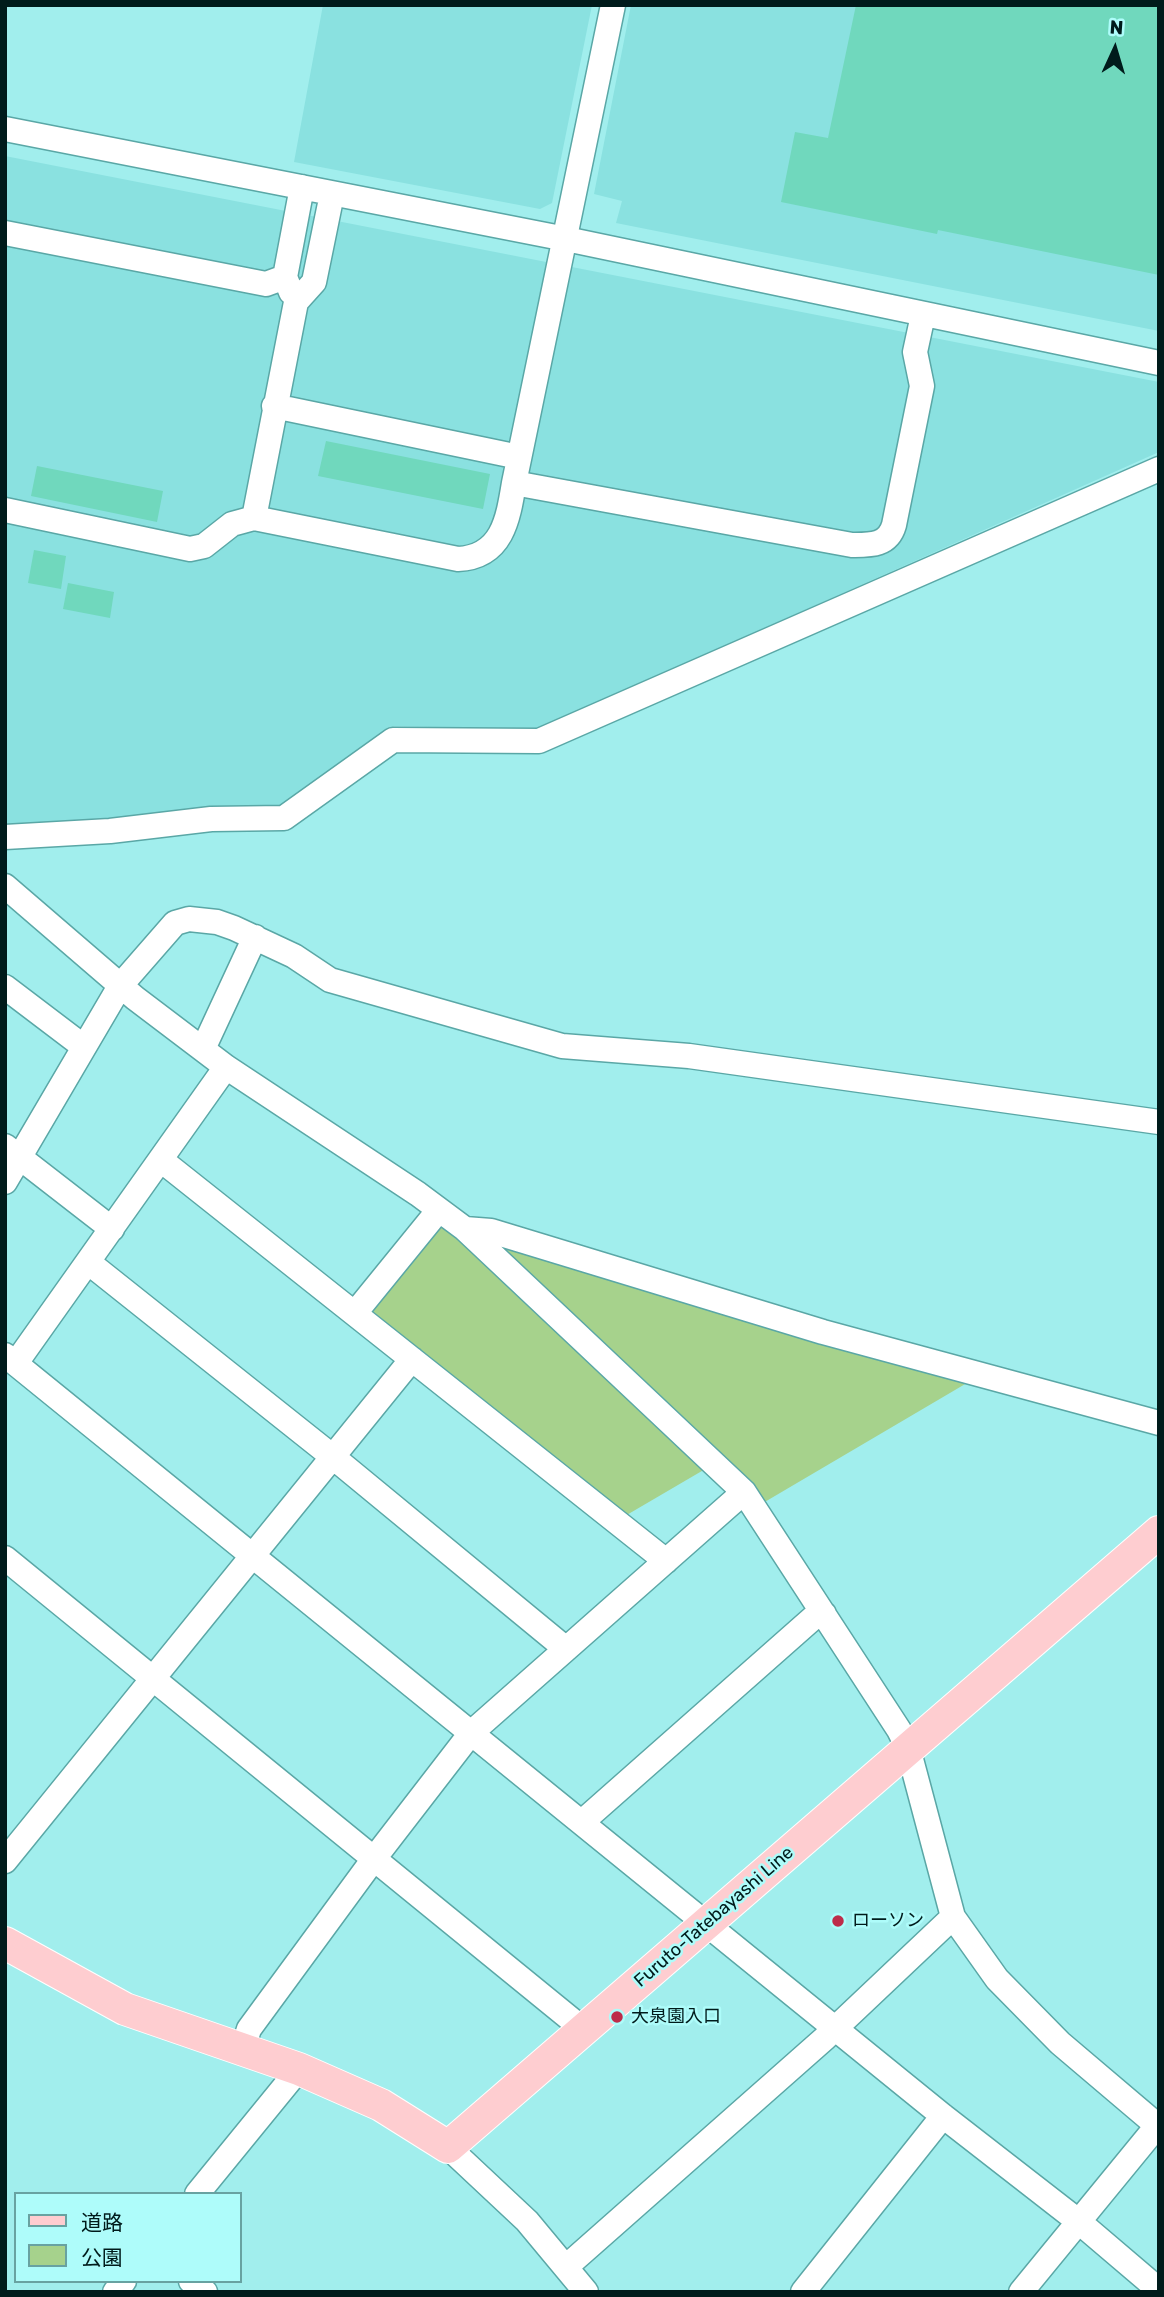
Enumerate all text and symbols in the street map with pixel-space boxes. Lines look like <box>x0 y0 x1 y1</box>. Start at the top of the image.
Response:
north arrow <box>1080 14 1150 84</box>
text: N <box>1109 16 1124 40</box>
street label: Furuto-Tatebayashi Line <box>630 1842 798 1992</box>
place label: ローソン <box>852 1910 924 1932</box>
marker: ローソン <box>830 1913 846 1929</box>
place label: 大泉園入口 <box>631 2006 721 2028</box>
marker: 大泉園入口 <box>609 2009 625 2025</box>
legend <box>14 2192 242 2283</box>
text: 道路 <box>81 2210 123 2235</box>
text: 公園 <box>81 2245 123 2270</box>

